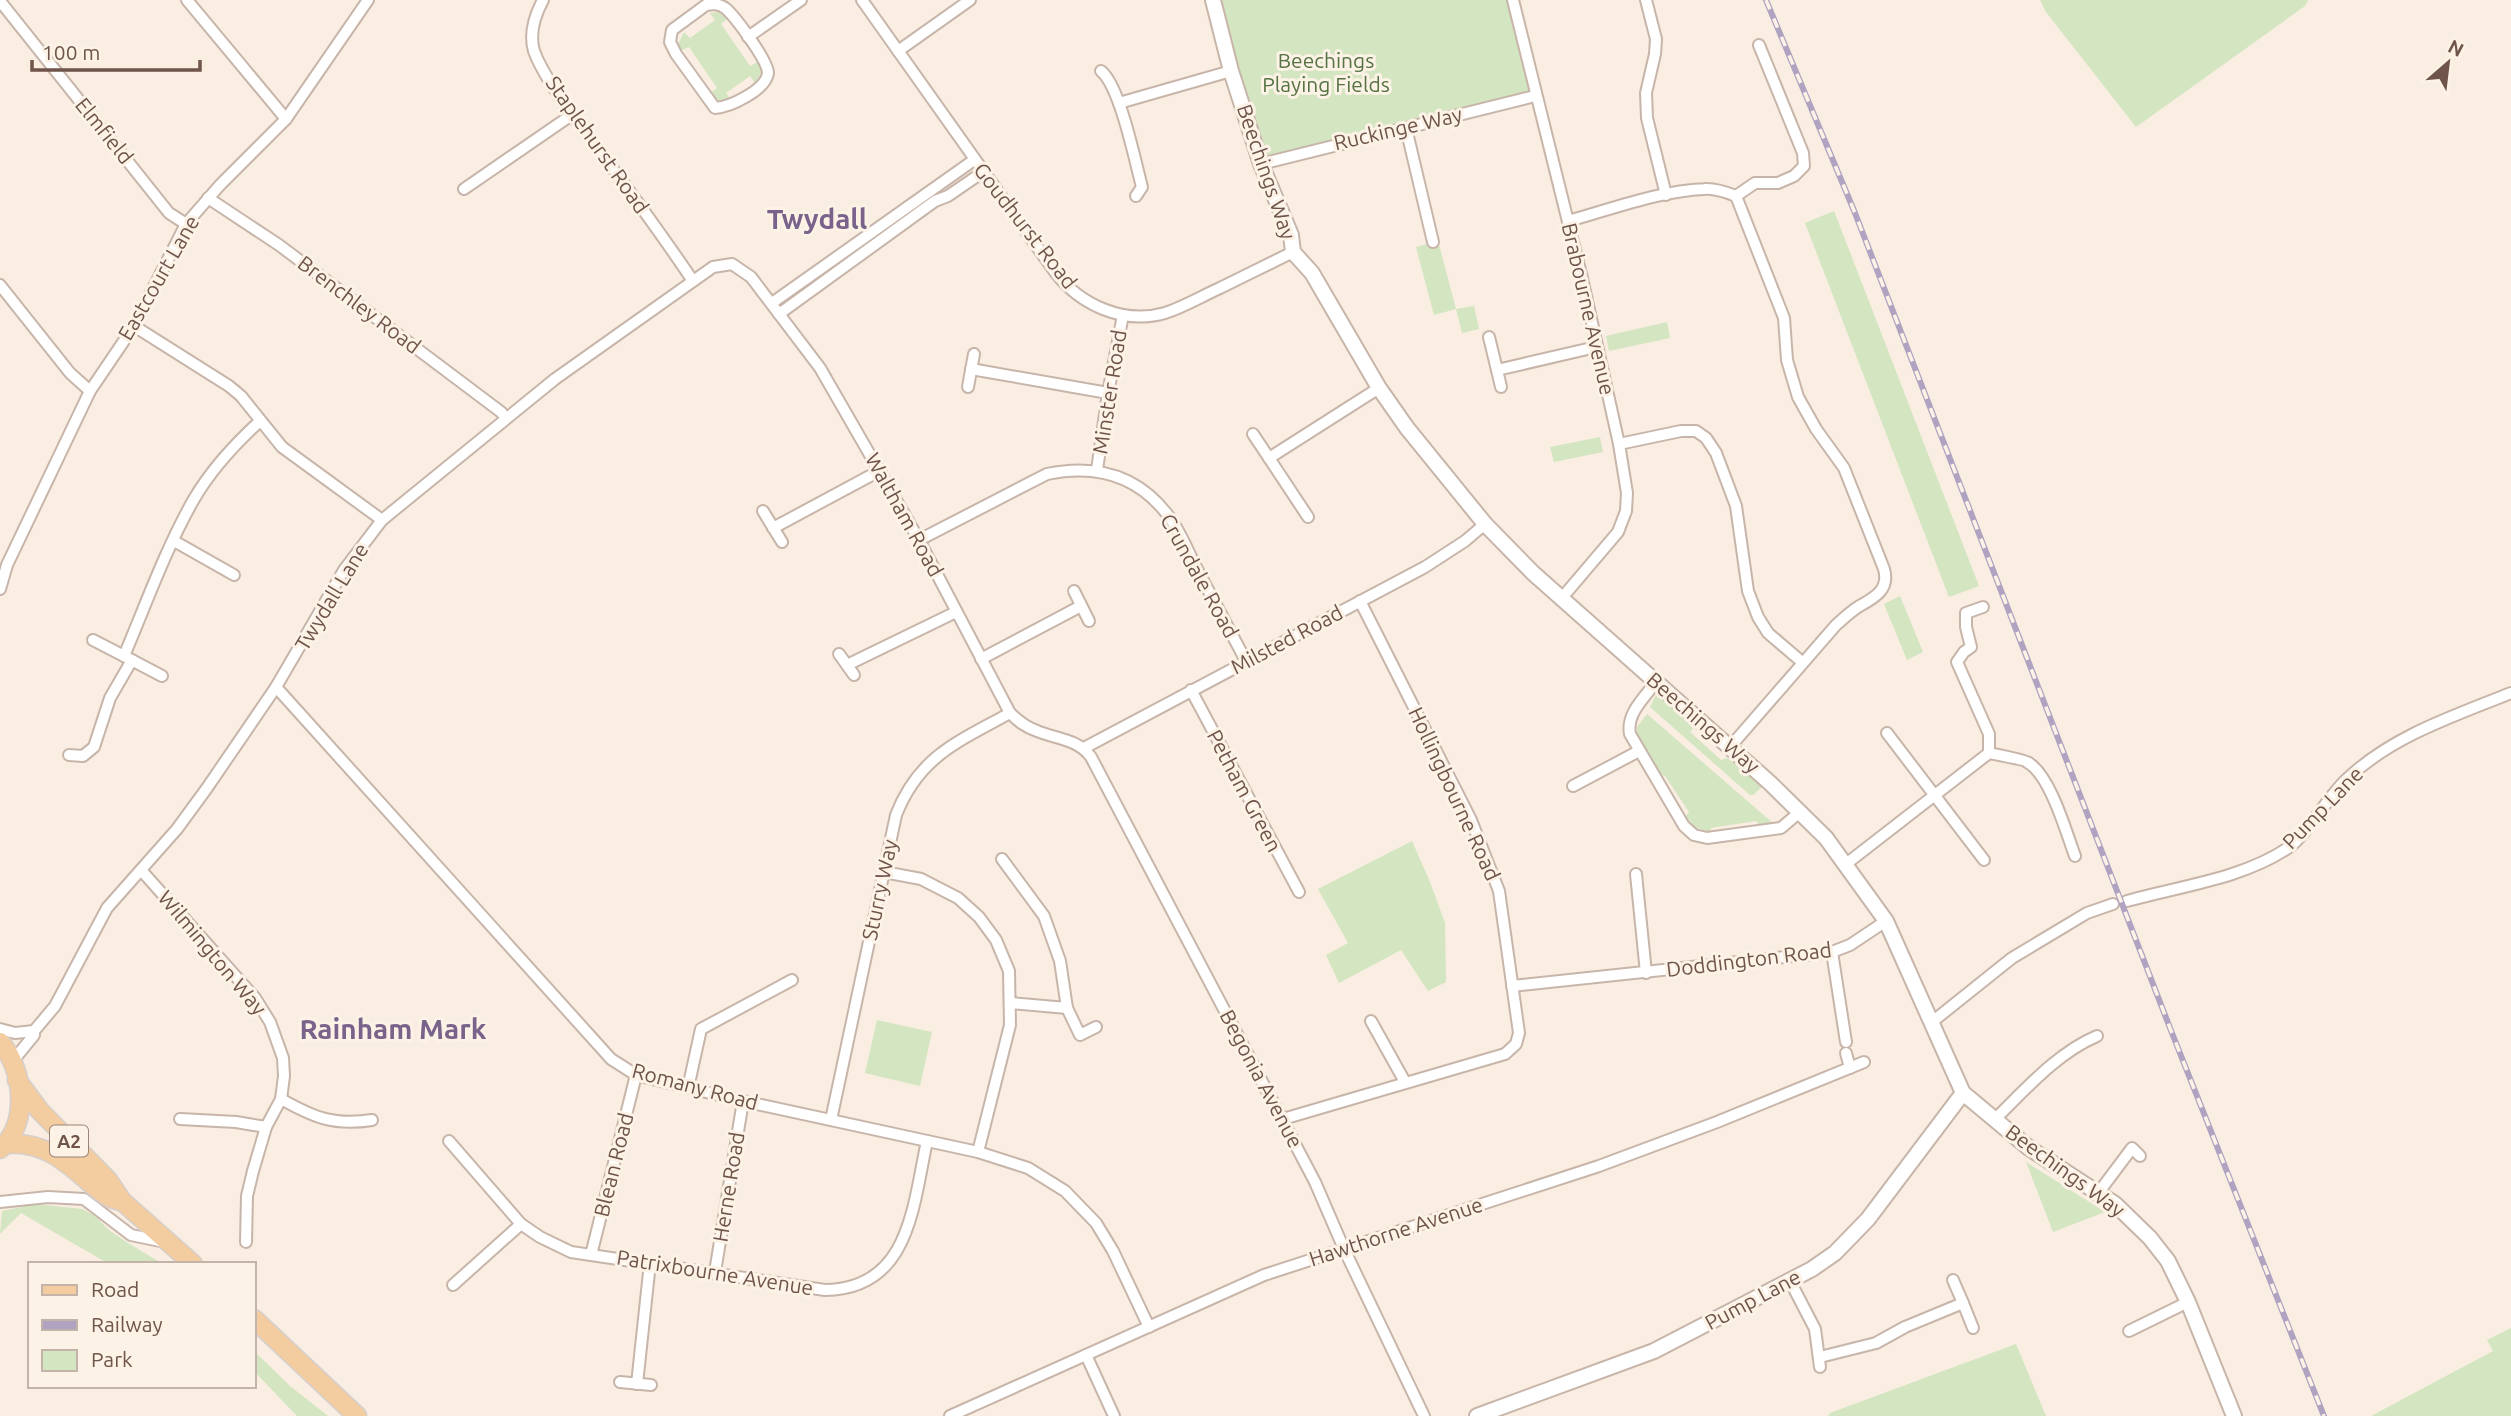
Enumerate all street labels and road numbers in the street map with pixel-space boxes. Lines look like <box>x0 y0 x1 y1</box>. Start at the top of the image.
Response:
street label: Staplehurst Road <box>542 71 654 218</box>
street label: Elmfield <box>71 93 139 168</box>
street label: Beechings Way <box>1233 101 1301 242</box>
street label: Ruckinge Way <box>1331 102 1464 154</box>
street label: Goudhurst Road <box>969 158 1082 293</box>
street label: Eastcourt Lane <box>113 211 204 344</box>
street label: Brabourne Avenue <box>1558 220 1620 397</box>
street label: Brenchley Road <box>294 250 426 358</box>
street label: Minster Road <box>1087 328 1131 456</box>
street label: Waltham Road <box>861 448 949 581</box>
street label: Crundale Road <box>1156 509 1244 642</box>
street label: Twydall Lane <box>290 538 373 655</box>
street label: Milsted Road <box>1226 600 1347 679</box>
street label: Beechings Way <box>1642 667 1765 778</box>
street label: Hollingbourne Road <box>1404 703 1506 884</box>
street label: Petham Green <box>1203 725 1287 856</box>
street label: Pump Lane <box>2277 761 2367 853</box>
street label: Sturry Way <box>857 837 901 942</box>
street label: Wilmington Way <box>154 885 272 1019</box>
street label: Doddington Road <box>1665 937 1833 981</box>
street label: Begonia Avenue <box>1215 1005 1308 1152</box>
street label: Romany Road <box>630 1058 761 1114</box>
street label: Blean Road <box>589 1110 638 1219</box>
street label: Beechings Way <box>2001 1119 2130 1221</box>
road number: A2 <box>50 1126 88 1156</box>
street label: Herne Road <box>707 1130 749 1244</box>
street label: Hawthorne Avenue <box>1306 1192 1486 1270</box>
street label: Patrixbourne Avenue <box>615 1245 815 1299</box>
street label: Pump Lane <box>1701 1264 1804 1334</box>

